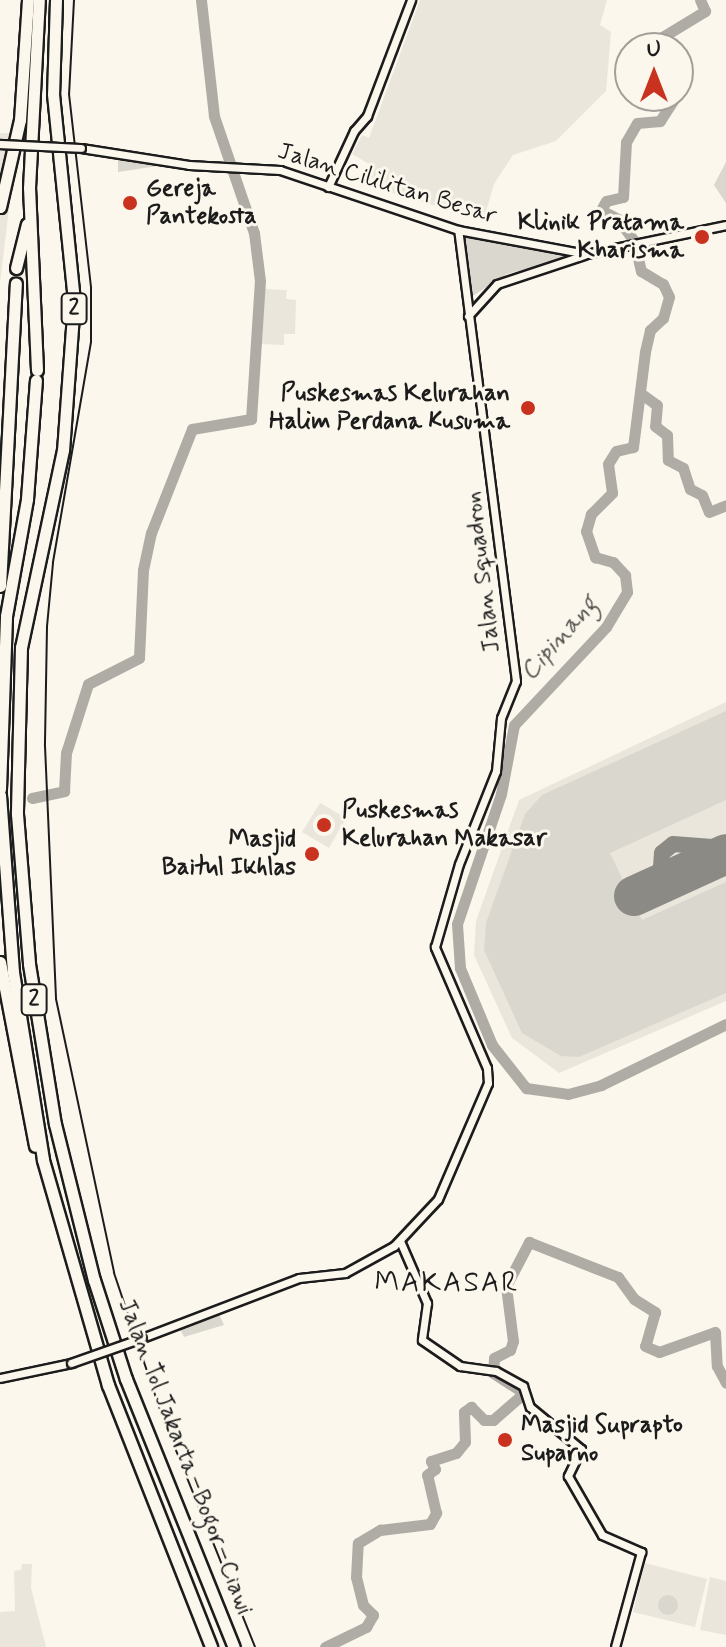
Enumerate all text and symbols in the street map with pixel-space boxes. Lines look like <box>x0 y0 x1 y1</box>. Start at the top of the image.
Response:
north arrow <box>614 32 694 112</box>
text: U <box>647 36 661 64</box>
street label: Jalan Cililitan Besar <box>275 137 499 231</box>
place label: Gereja Pantekosta <box>146 175 257 231</box>
marker: Gereja Pantekosta <box>121 194 139 212</box>
place label: Klinik Pratama Kharisma <box>524 209 684 265</box>
marker: Klinik Pratama Kharisma <box>691 226 713 248</box>
road number: 2 <box>60 291 88 327</box>
place label: Puskesmas Kelurahan Halim Perdana Kusuma <box>264 380 510 436</box>
marker: Puskesmas Kelurahan Halim Perdana Kusuma <box>517 397 539 419</box>
street label: Jalan Squadron <box>459 490 507 654</box>
water label: Cipinang <box>515 590 605 688</box>
place label: Puskesmas Kelurahan Makasar <box>342 797 547 853</box>
marker: Puskesmas Kelurahan Makasar <box>313 814 335 836</box>
place label: Masjid Baitul Ikhlas <box>163 826 296 882</box>
marker: Masjid Baitul Ikhlas <box>303 845 321 863</box>
road number: 2 <box>20 982 48 1018</box>
district label: MAKASAR <box>375 1267 519 1301</box>
street label: Jalan Tol Jakarta–Bogor–Ciawi <box>110 1291 260 1623</box>
place label: Masjid Suprapto Suparno <box>521 1412 678 1468</box>
marker: Masjid Suprapto Suparno <box>496 1431 514 1449</box>

